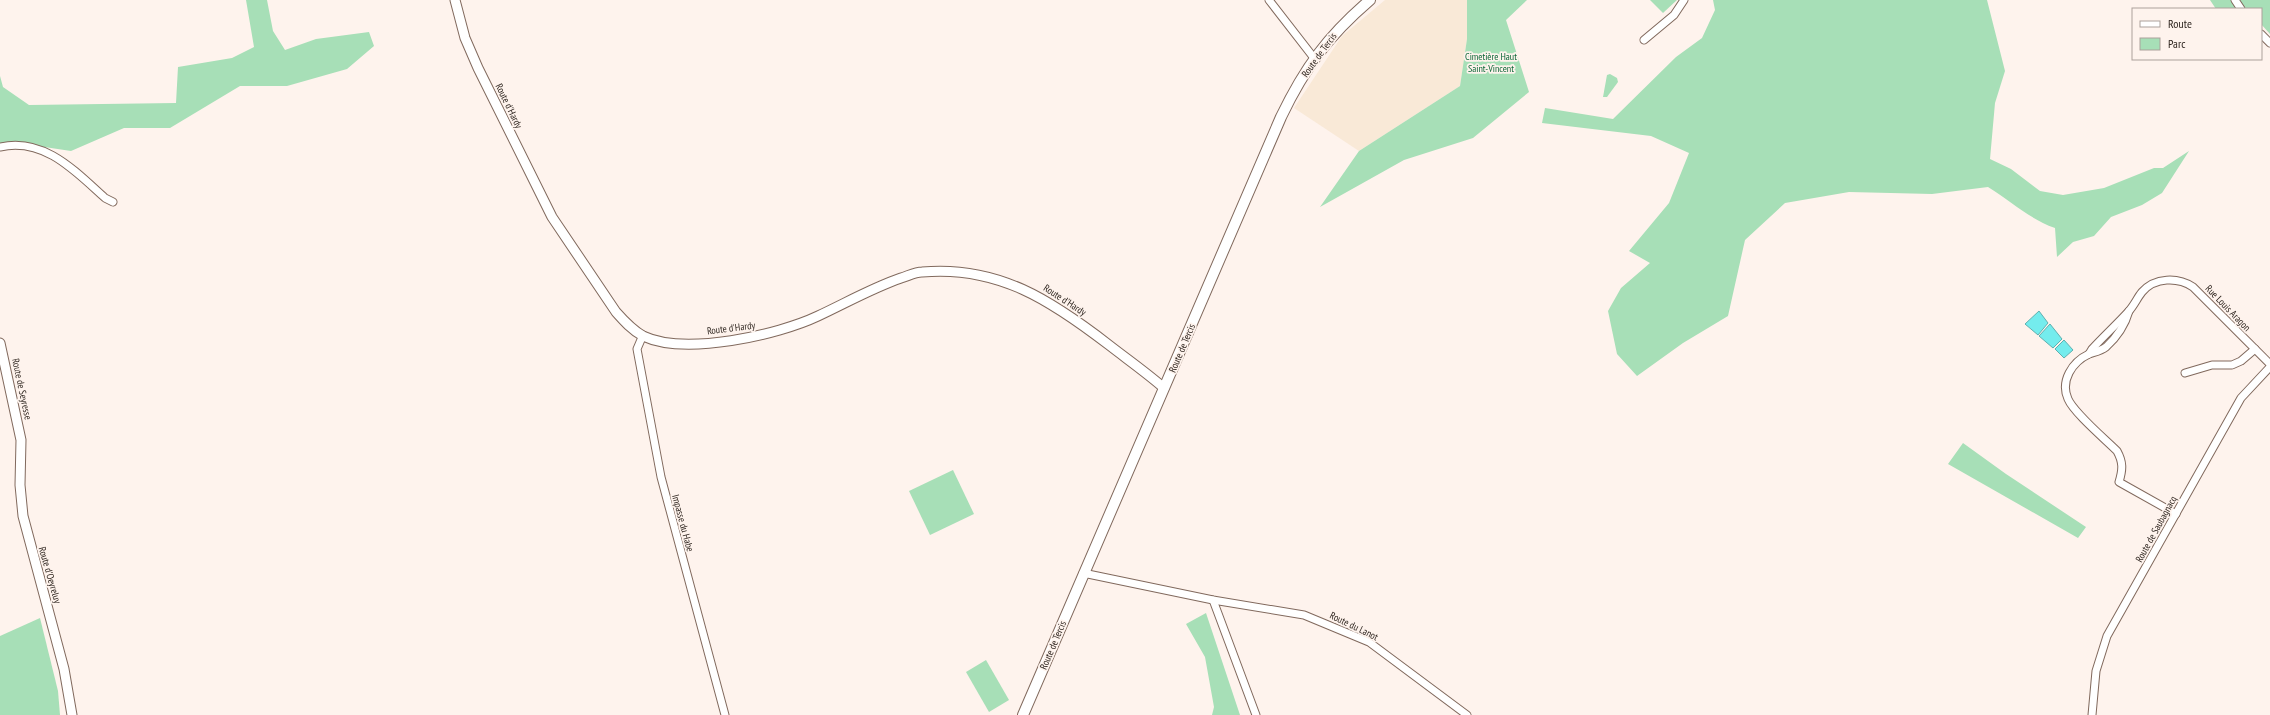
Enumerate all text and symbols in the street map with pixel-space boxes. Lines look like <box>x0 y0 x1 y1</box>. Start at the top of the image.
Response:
legend <box>2132 8 2262 60</box>
text: Route <box>2168 16 2192 31</box>
street label: Route de Tercis <box>1299 30 1340 80</box>
text: Parc <box>2168 36 2186 51</box>
park label: Cimetière Haut Saint-Vincent <box>1465 50 1517 75</box>
street label: Route d'Hardy <box>493 81 526 131</box>
street label: Route d'Hardy <box>1041 281 1089 319</box>
street label: Rue Louis Aragon <box>2203 282 2253 334</box>
street label: Route d'Hardy <box>706 319 756 337</box>
street label: Route de Tercis <box>1166 321 1198 374</box>
street label: Route de Seyresse <box>9 357 35 421</box>
street label: Impasse du Habe <box>669 493 697 553</box>
street label: Route de Saubagnacq <box>2132 494 2180 564</box>
street label: Route d'Oeyreluy <box>36 545 64 605</box>
street label: Route du Lanot <box>1328 609 1381 643</box>
street label: Route de Tercis <box>1037 618 1069 671</box>

